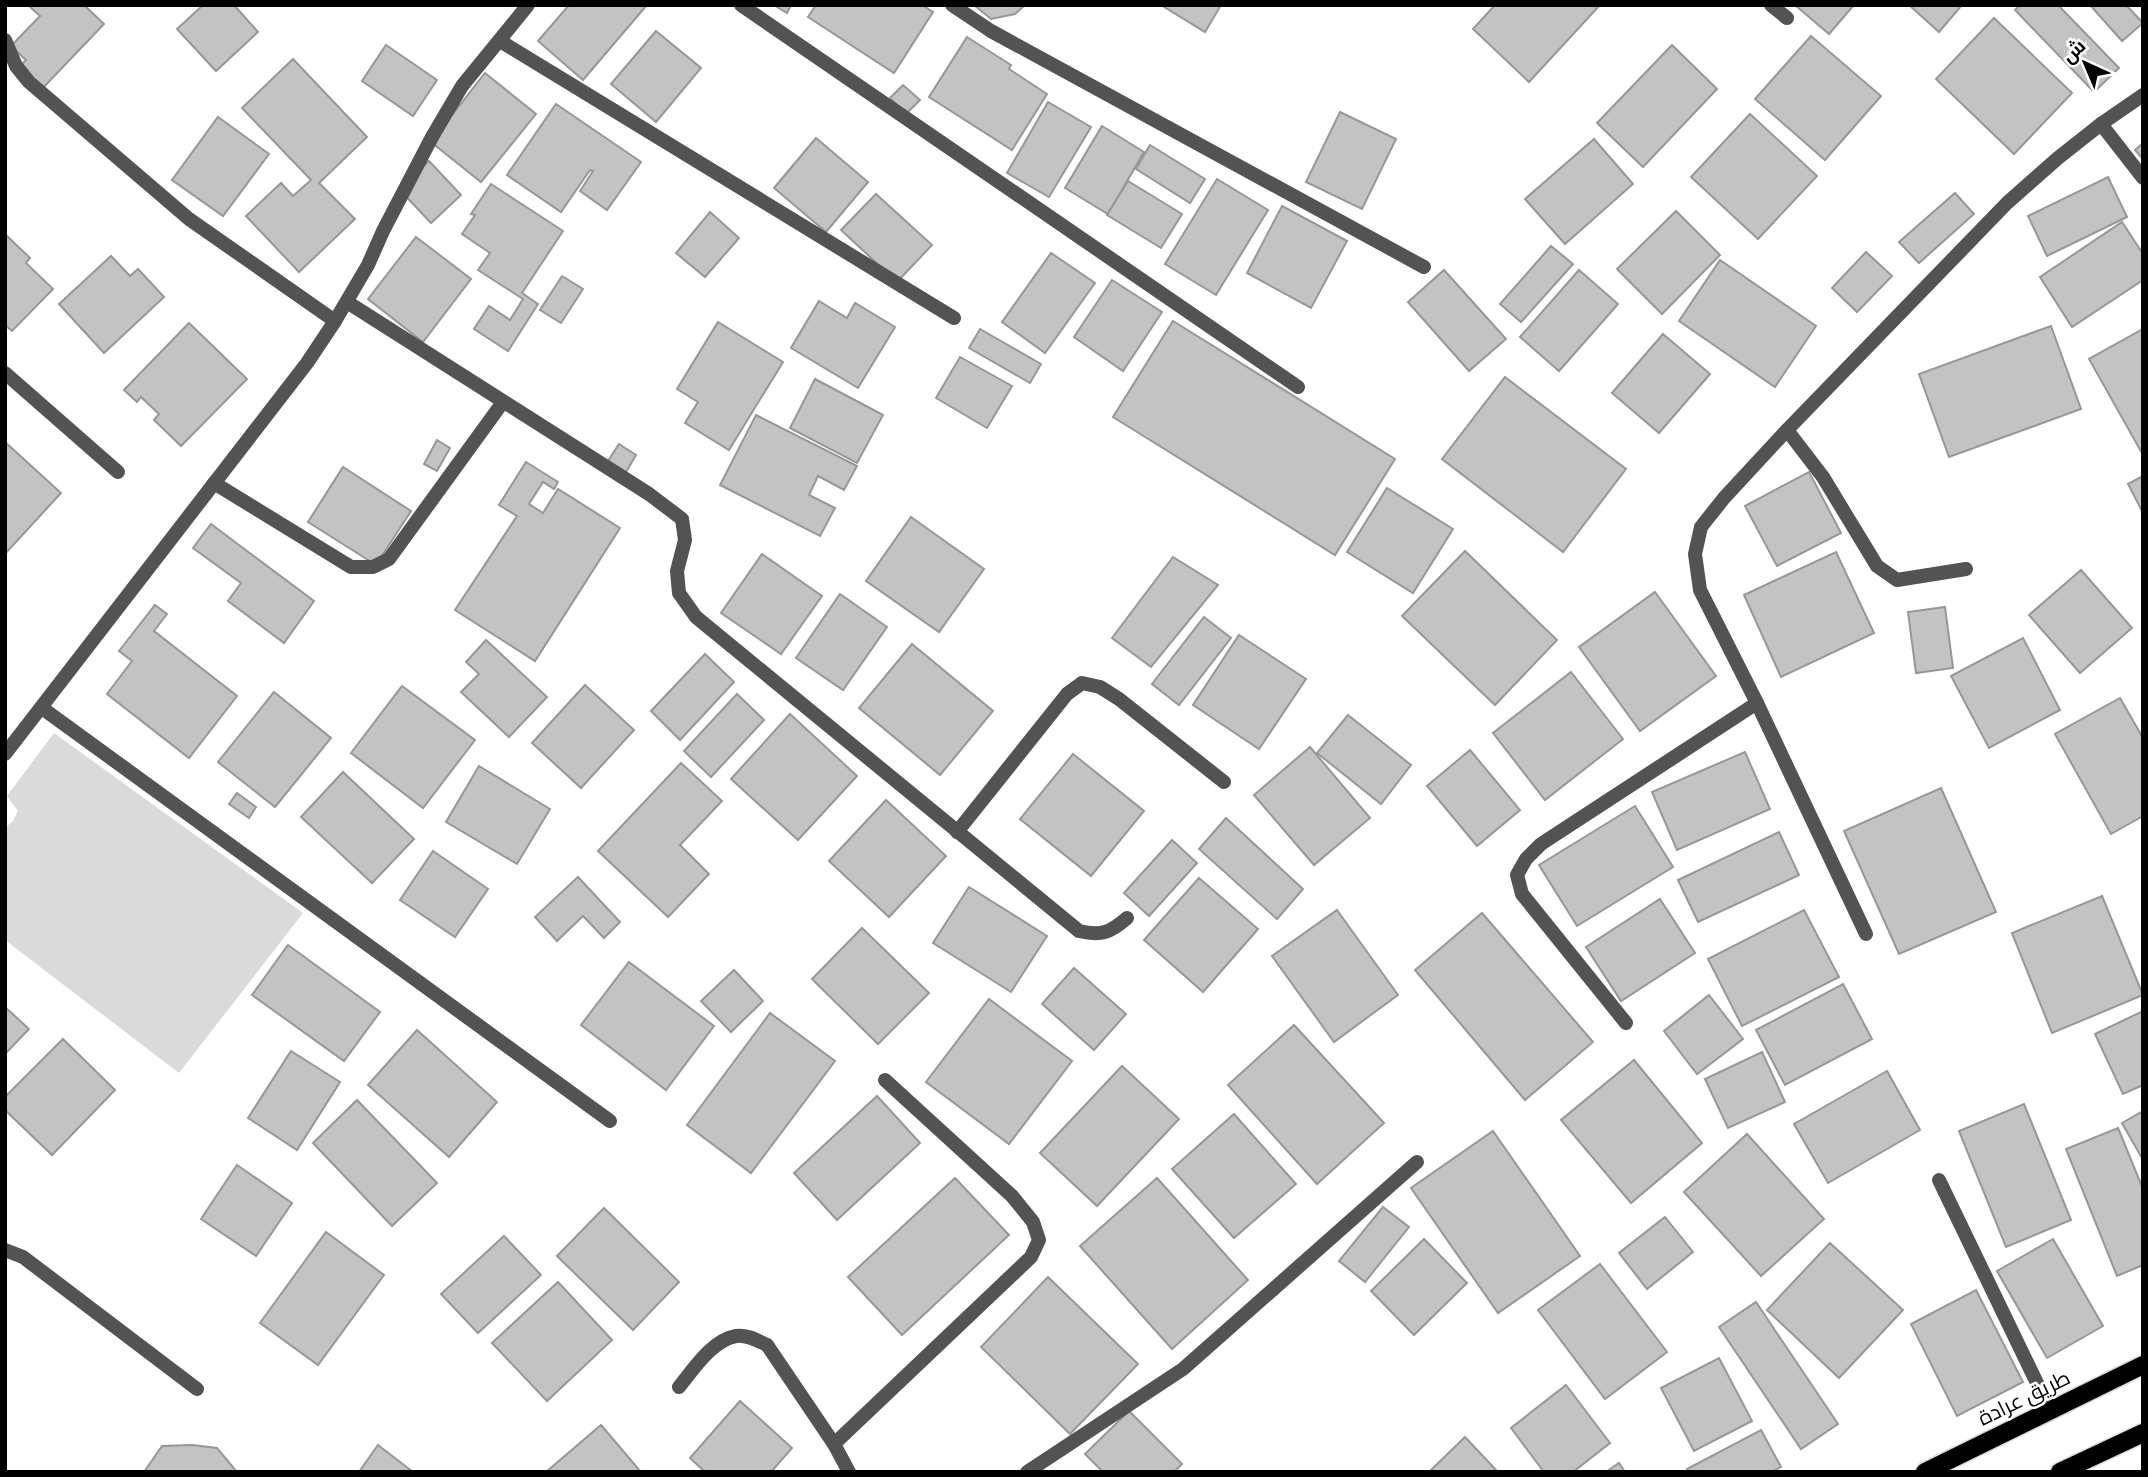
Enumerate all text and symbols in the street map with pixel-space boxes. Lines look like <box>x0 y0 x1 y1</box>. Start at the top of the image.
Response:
north arrow <box>2050 28 2120 98</box>
text: ش <box>2057 34 2091 69</box>
street label: طريق عرادة <box>1974 1365 2074 1431</box>

